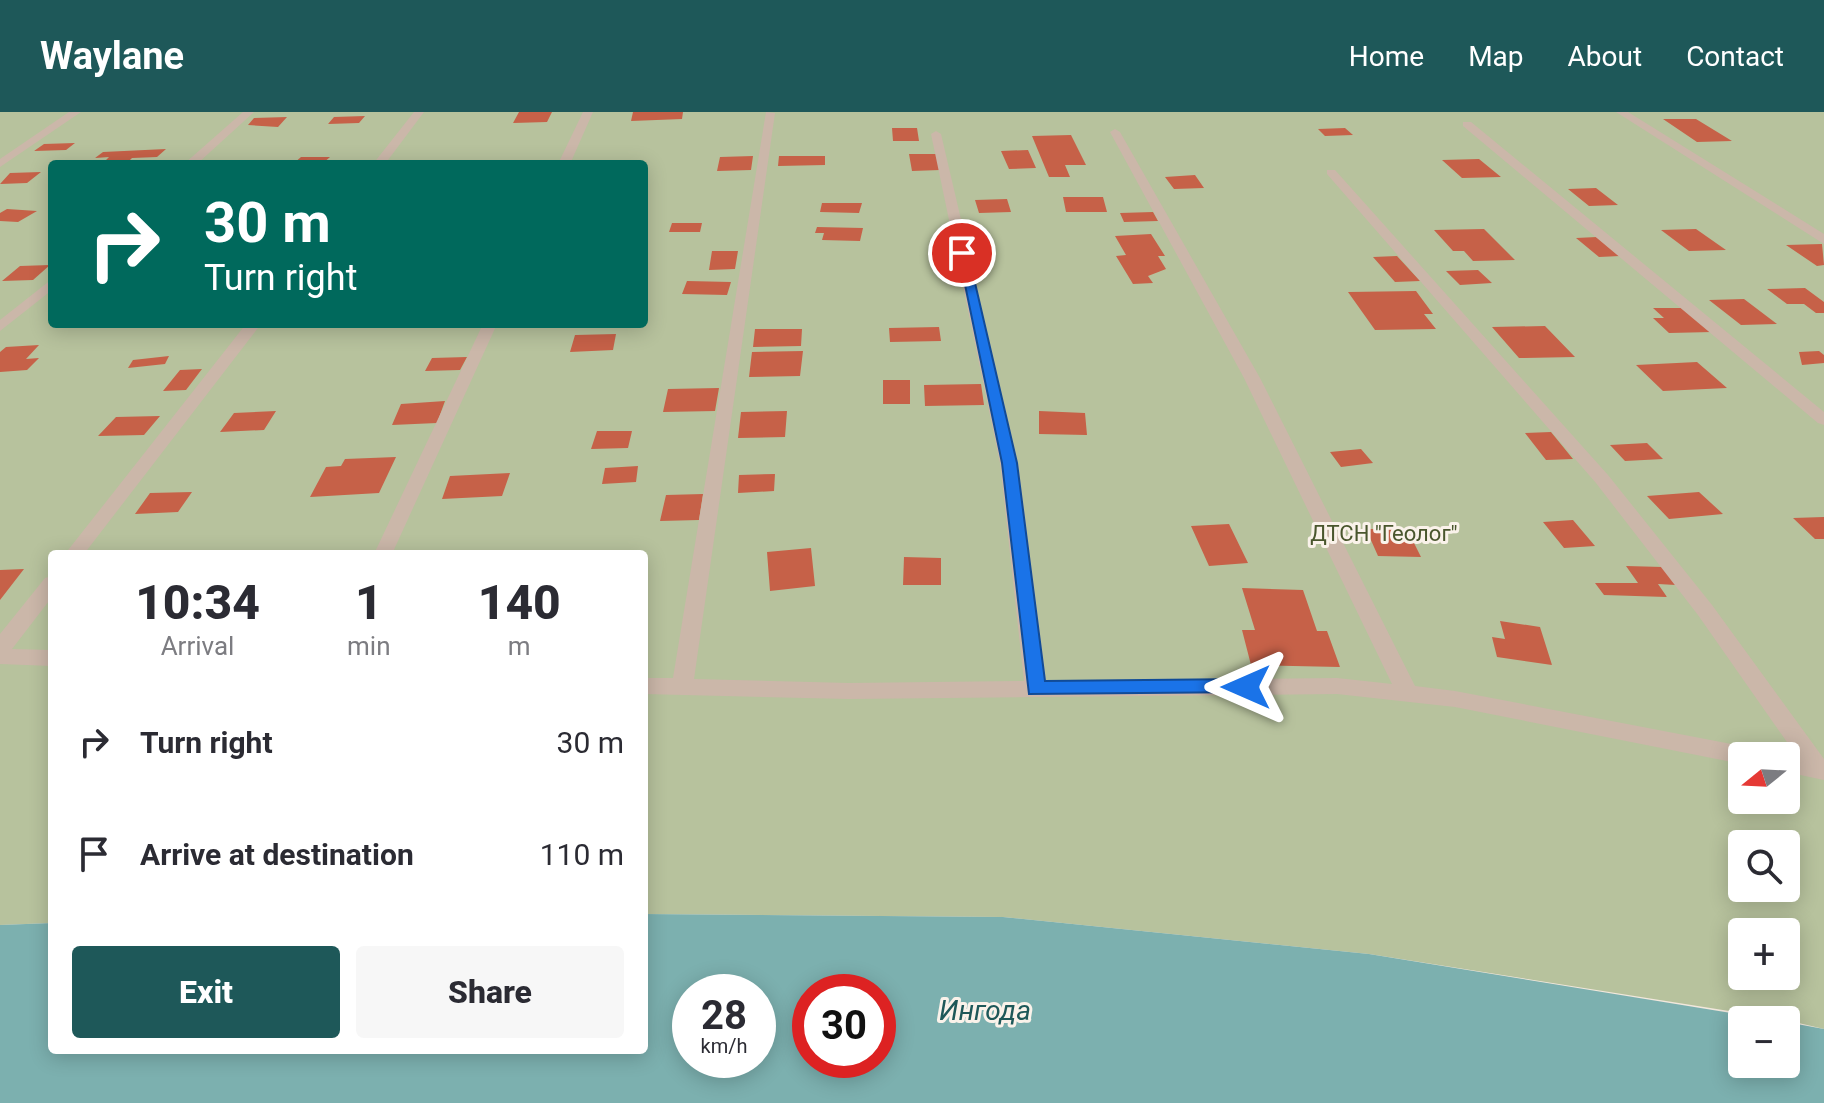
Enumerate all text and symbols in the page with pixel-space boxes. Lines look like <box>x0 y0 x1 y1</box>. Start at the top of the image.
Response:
text: Waylane <box>40 34 184 78</box>
text: Home <box>1349 40 1424 73</box>
text: Map <box>1468 40 1524 73</box>
text: About <box>1568 40 1642 73</box>
text: Contact <box>1686 40 1784 73</box>
text: 30 m <box>204 190 331 256</box>
icon: right <box>72 192 176 296</box>
pin <box>928 219 996 287</box>
icon: arrive <box>940 231 984 275</box>
text: Turn right <box>204 257 357 299</box>
park label: ДТСН "Геолог" <box>1310 521 1458 546</box>
text: 10:34 <box>135 574 260 631</box>
text: 1 <box>355 574 383 631</box>
text: 140 <box>478 574 561 631</box>
text: Arrival <box>161 631 234 661</box>
text: min <box>347 631 391 661</box>
text: m <box>508 631 531 661</box>
position arrow <box>1204 645 1288 729</box>
icon: right <box>72 720 116 764</box>
text: Turn right <box>140 725 273 760</box>
text: 30 m <box>557 725 624 760</box>
north arrow <box>1728 742 1800 814</box>
map controls <box>1728 742 1800 1078</box>
button: search <box>1728 830 1800 902</box>
icon: arrive <box>72 832 116 876</box>
text: Arrive at destination <box>140 837 414 872</box>
text: 110 m <box>540 837 624 872</box>
button: + <box>1728 918 1800 990</box>
button: Exit <box>72 946 340 1038</box>
button: Share <box>356 946 624 1038</box>
speed limit sign: 30 <box>792 974 896 1078</box>
text: 28 <box>701 992 747 1039</box>
water label: Ингода <box>939 994 1031 1027</box>
button: − <box>1728 1006 1800 1078</box>
text: km/h <box>701 1034 747 1058</box>

